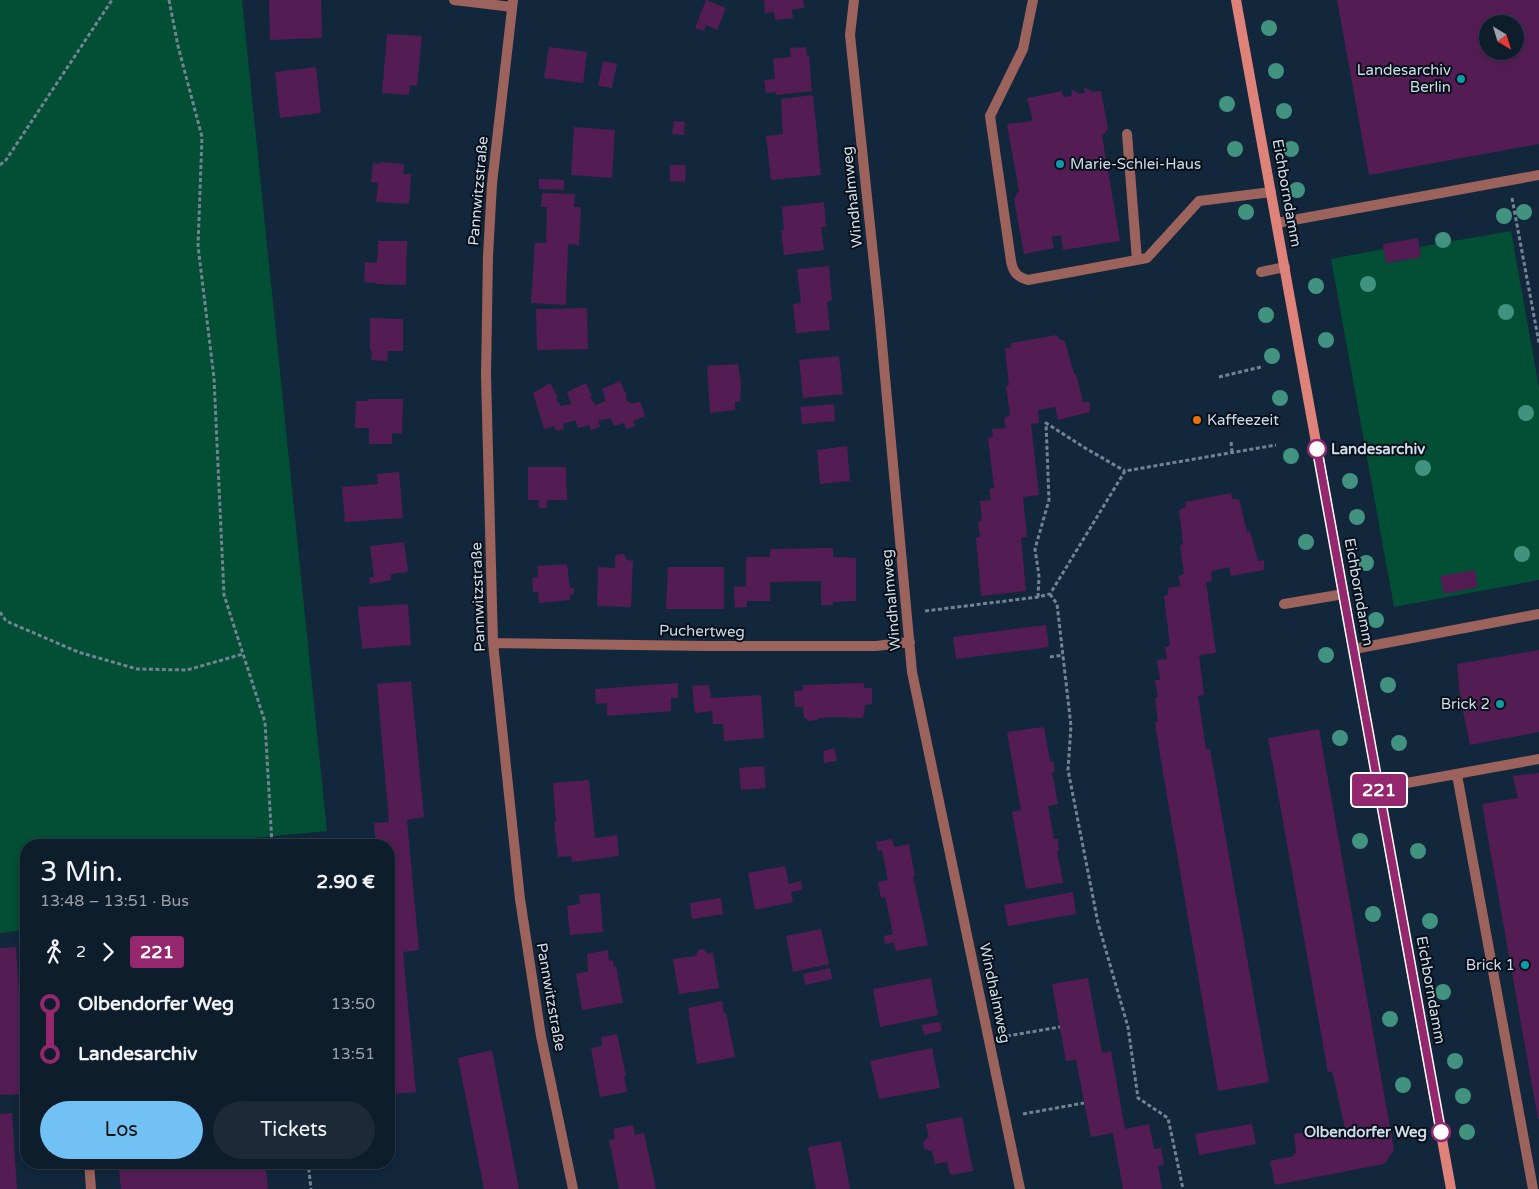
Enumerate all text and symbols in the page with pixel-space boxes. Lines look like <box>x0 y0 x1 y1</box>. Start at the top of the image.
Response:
north arrow <box>1479 15 1524 60</box>
map controls <box>1479 15 1524 60</box>
place label: Landesarchiv Berlin <box>1357 61 1451 96</box>
marker: Landesarchiv Berlin <box>1455 73 1467 85</box>
street label: Pannwitzstraße <box>464 136 492 246</box>
street label: Eichborndamm <box>1269 138 1305 248</box>
street label: Windhalmweg <box>838 145 866 249</box>
place label: Marie-Schlei-Haus <box>1070 155 1201 173</box>
marker: Marie-Schlei-Haus <box>1054 158 1066 170</box>
place label: Kaffeezeit <box>1207 411 1279 429</box>
marker: Kaffeezeit <box>1191 414 1203 426</box>
marker: Landesarchiv <box>1307 439 1327 459</box>
place label: Landesarchiv <box>1331 440 1425 458</box>
street label: Eichborndamm <box>1341 537 1377 647</box>
street label: Pannwitzstraße <box>467 542 489 652</box>
street label: Windhalmweg <box>878 548 904 652</box>
street label: Puchertweg <box>659 621 745 641</box>
place label: Brick 2 <box>1441 695 1490 713</box>
marker: Brick 2 <box>1494 698 1506 710</box>
line badge: 221 <box>1350 774 1408 806</box>
text: 221 <box>1362 779 1396 801</box>
text: 3 Min. <box>40 855 123 889</box>
text: 2.90 € <box>316 871 375 893</box>
text: 13:48 – 13:51 · Bus <box>40 891 189 911</box>
street label: Eichborndamm <box>1413 935 1449 1045</box>
icon: walk <box>40 938 68 966</box>
icon: forward <box>94 938 122 966</box>
text: 221 <box>140 941 174 963</box>
street label: Pannwitzstraße <box>533 941 569 1053</box>
street label: Windhalmweg <box>976 941 1014 1045</box>
text: 2 <box>76 942 86 962</box>
place label: Brick 1 <box>1466 956 1515 974</box>
marker: Brick 1 <box>1519 959 1531 971</box>
text: Olbendorfer Weg <box>78 993 234 1015</box>
text: 13:50 <box>331 994 375 1014</box>
text: Landesarchiv <box>78 1043 197 1065</box>
text: 13:51 <box>331 1044 375 1064</box>
button: Los <box>40 1101 203 1159</box>
button: Tickets <box>213 1101 375 1159</box>
marker: Olbendorfer Weg <box>1431 1122 1451 1142</box>
place label: Olbendorfer Weg <box>1304 1123 1427 1142</box>

